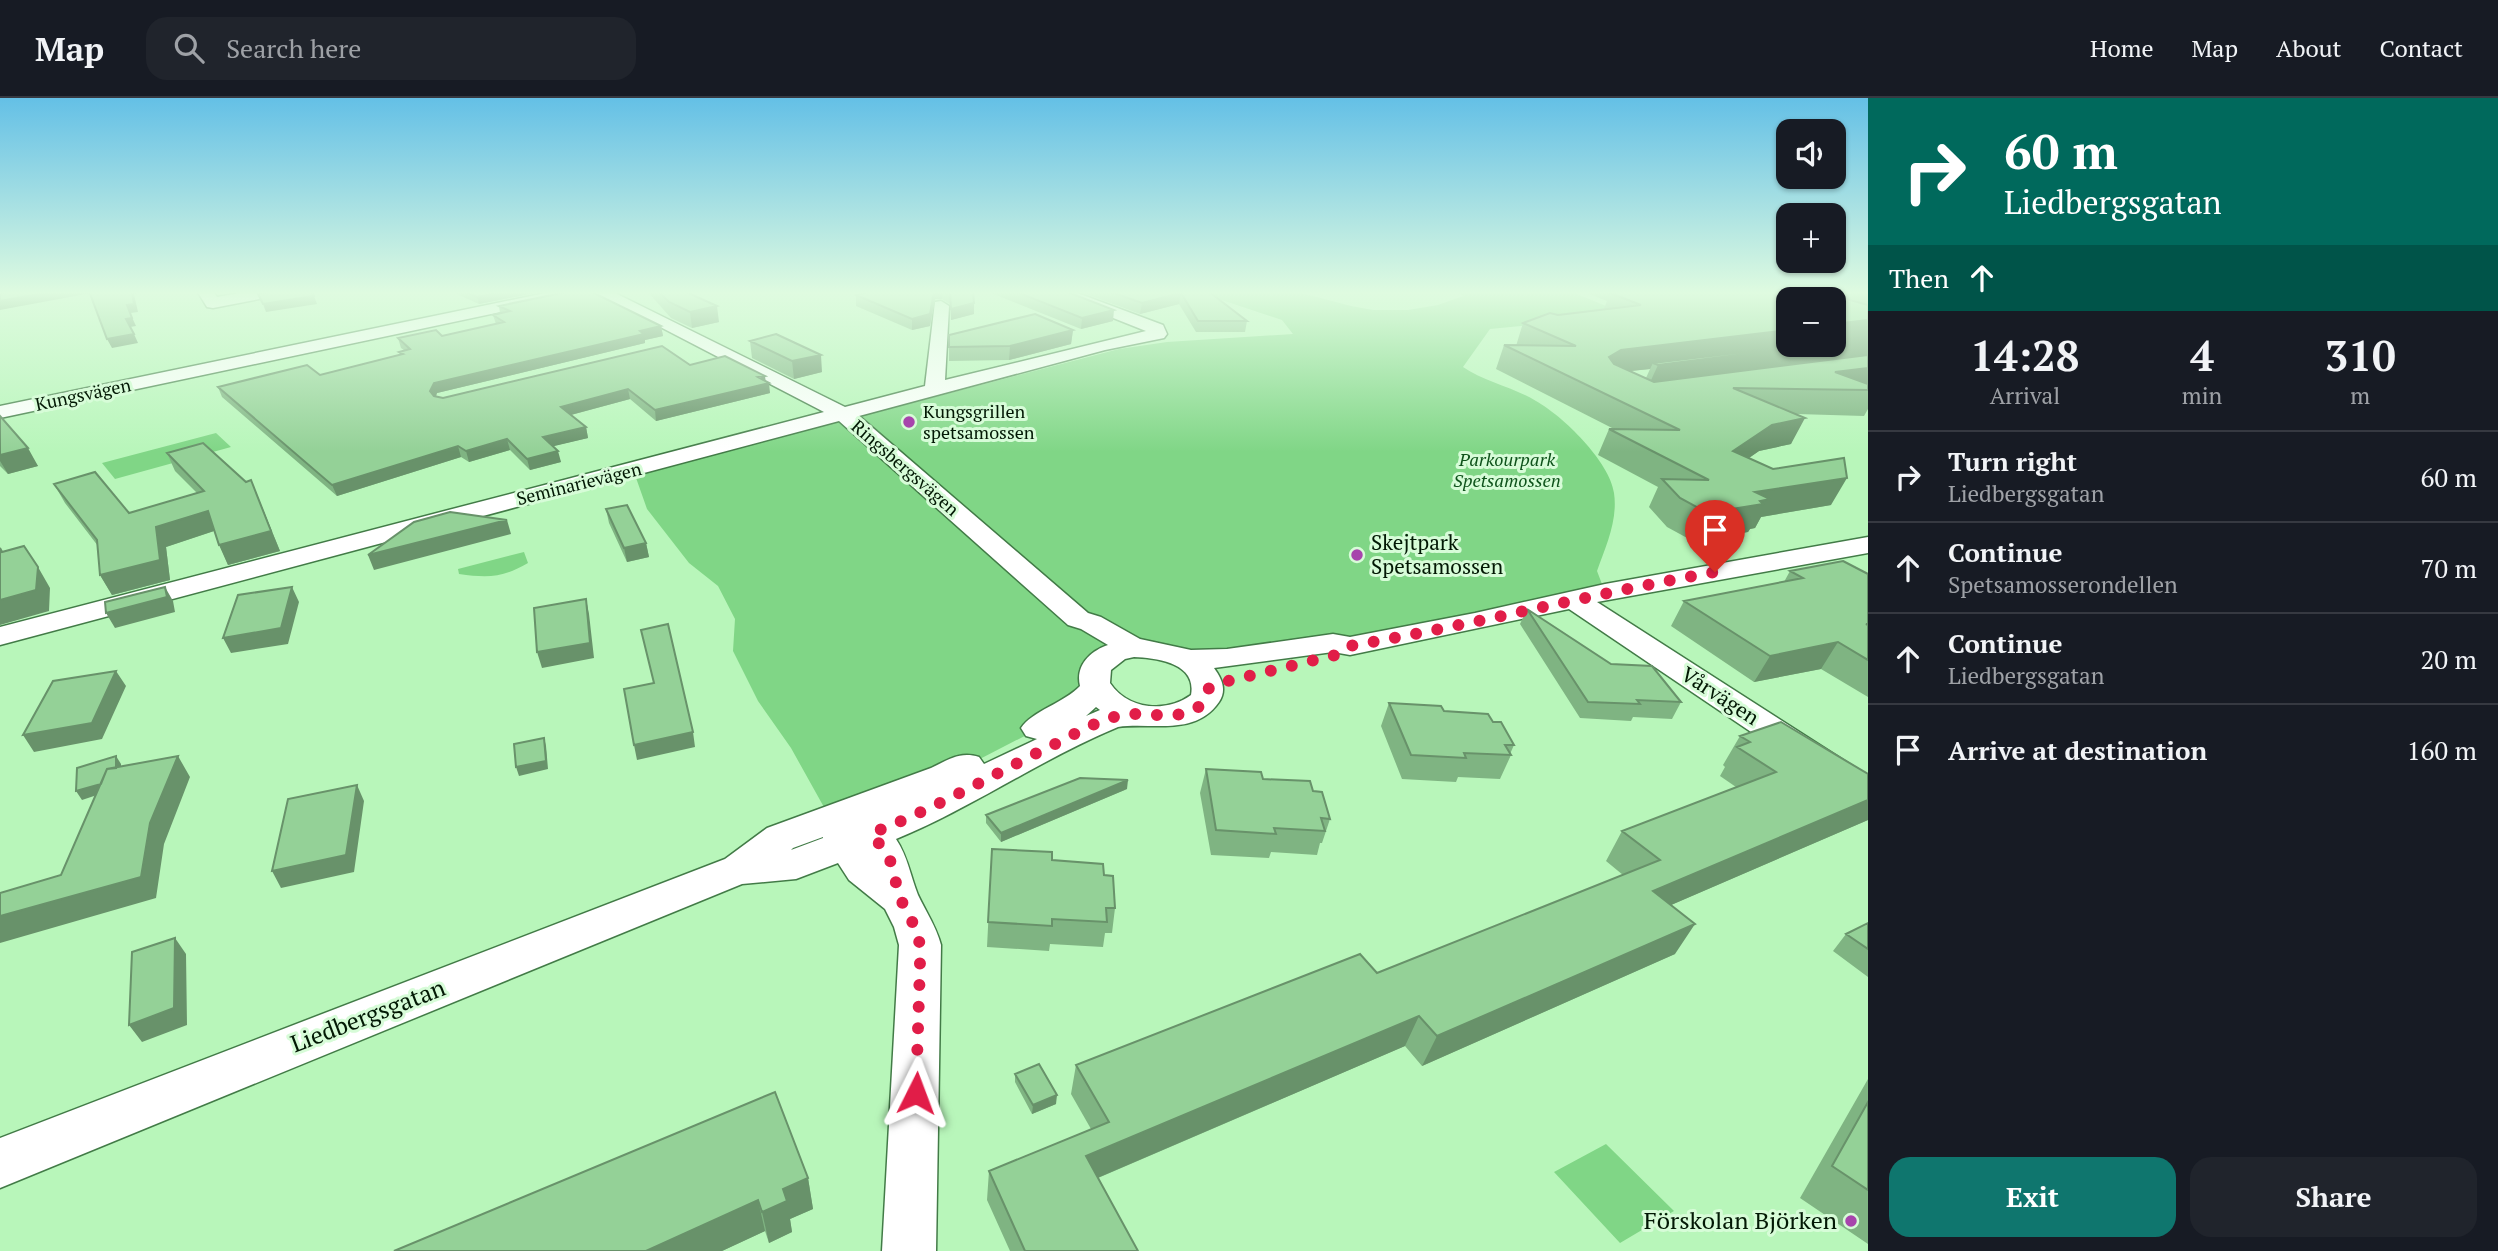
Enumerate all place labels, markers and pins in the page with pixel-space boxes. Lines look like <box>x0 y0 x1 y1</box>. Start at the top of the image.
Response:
place label: Kungsgrillen spetsamossen <box>923 399 1035 444</box>
marker: Kungsgrillen spetsamossen <box>901 414 917 430</box>
pin <box>1685 500 1745 572</box>
place label: Skejtpark Spetsamossen <box>1371 528 1504 580</box>
marker: Skejtpark Spetsamossen <box>1349 547 1365 563</box>
place label: Förskolan Björken <box>1644 1204 1837 1236</box>
marker: Förskolan Björken <box>1843 1213 1859 1229</box>

